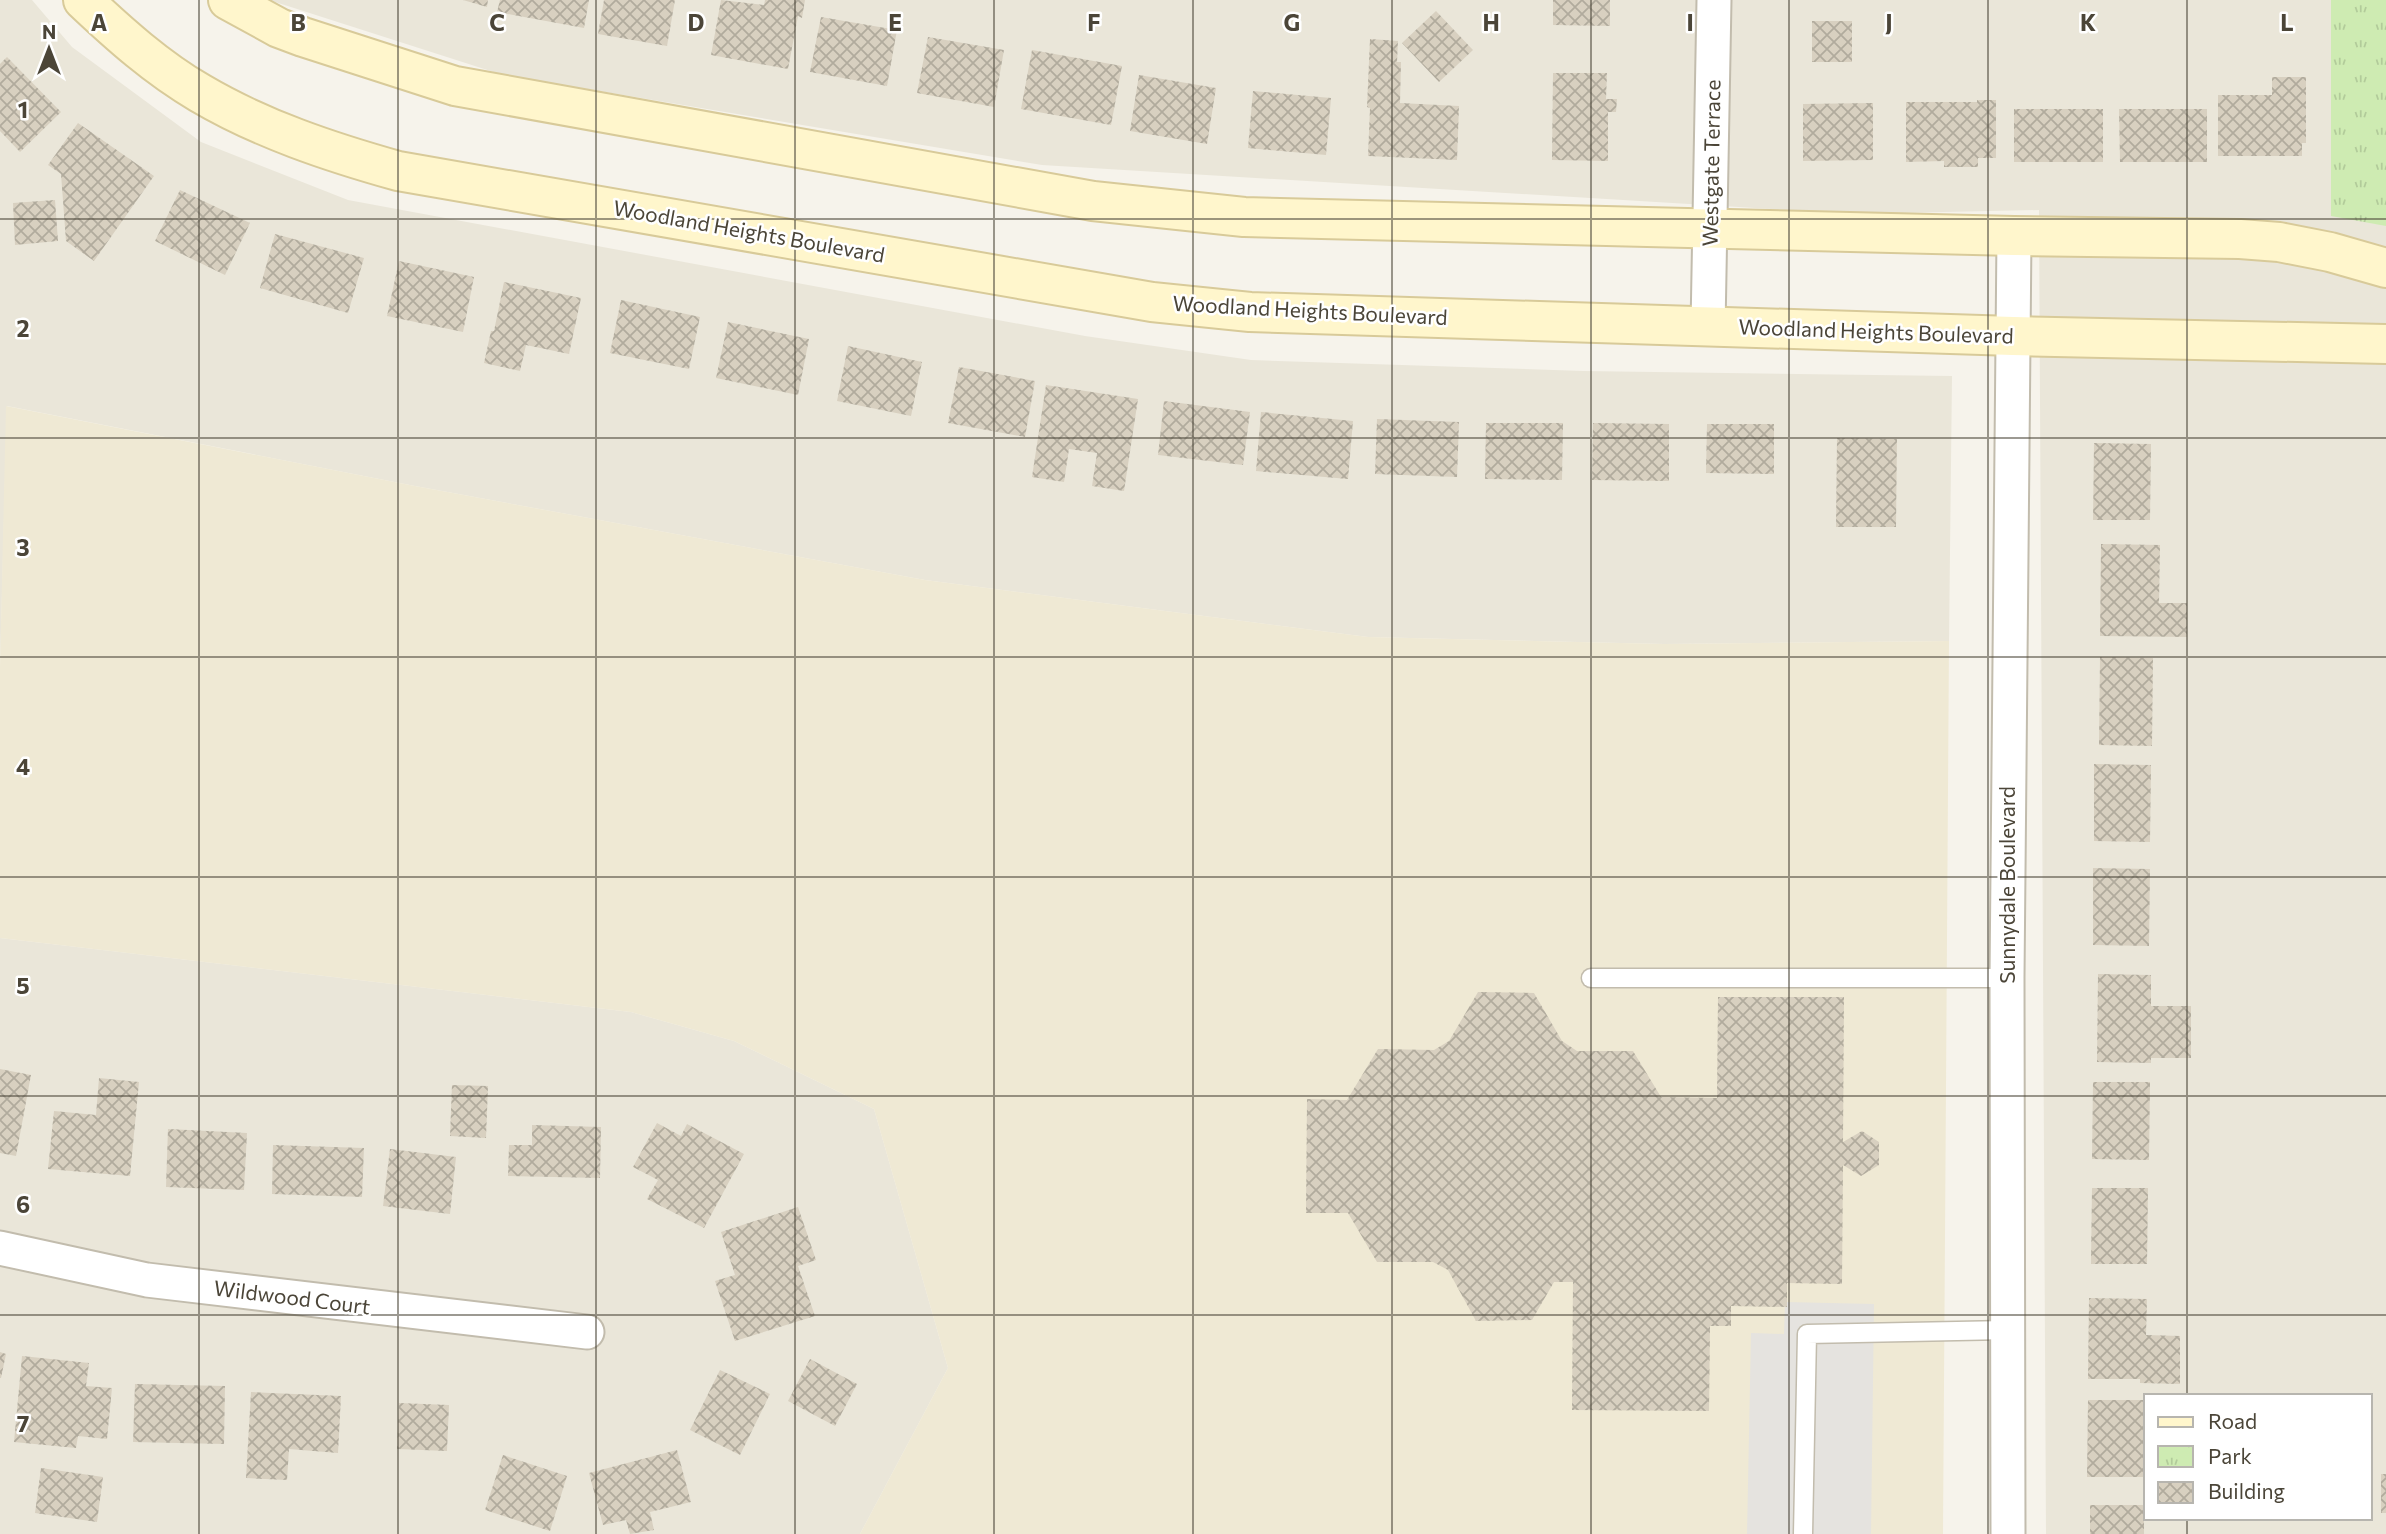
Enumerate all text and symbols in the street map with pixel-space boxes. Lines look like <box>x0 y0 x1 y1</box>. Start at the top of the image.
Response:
text: A <box>91 8 108 36</box>
text: B <box>290 8 306 36</box>
text: C <box>489 8 505 36</box>
text: D <box>688 8 705 36</box>
text: E <box>888 8 902 36</box>
text: F <box>1087 8 1101 36</box>
text: G <box>1284 8 1300 36</box>
text: H <box>1482 8 1500 36</box>
text: I <box>1686 8 1694 36</box>
text: J <box>1885 8 1893 36</box>
text: K <box>2080 8 2096 36</box>
text: L <box>2280 8 2294 36</box>
north arrow <box>14 14 84 84</box>
text: N <box>42 20 56 43</box>
street label: Westgate Terrace <box>1697 79 1724 247</box>
text: 1 <box>18 95 28 123</box>
street label: Woodland Heights Boulevard <box>612 194 887 267</box>
street label: Woodland Heights Boulevard <box>1172 290 1448 329</box>
street label: Woodland Heights Boulevard <box>1738 313 2014 348</box>
text: 2 <box>16 314 30 342</box>
text: 3 <box>16 533 30 561</box>
text: 4 <box>16 752 30 780</box>
street label: Sunnydale Boulevard <box>1994 786 2019 984</box>
text: 5 <box>16 971 30 999</box>
text: 6 <box>16 1190 30 1218</box>
street label: Wildwood Court <box>212 1274 372 1319</box>
legend <box>2144 1394 2372 1520</box>
text: Road <box>2208 1408 2257 1433</box>
text: 7 <box>17 1409 29 1437</box>
text: Park <box>2208 1443 2252 1468</box>
text: Building <box>2208 1478 2285 1503</box>

